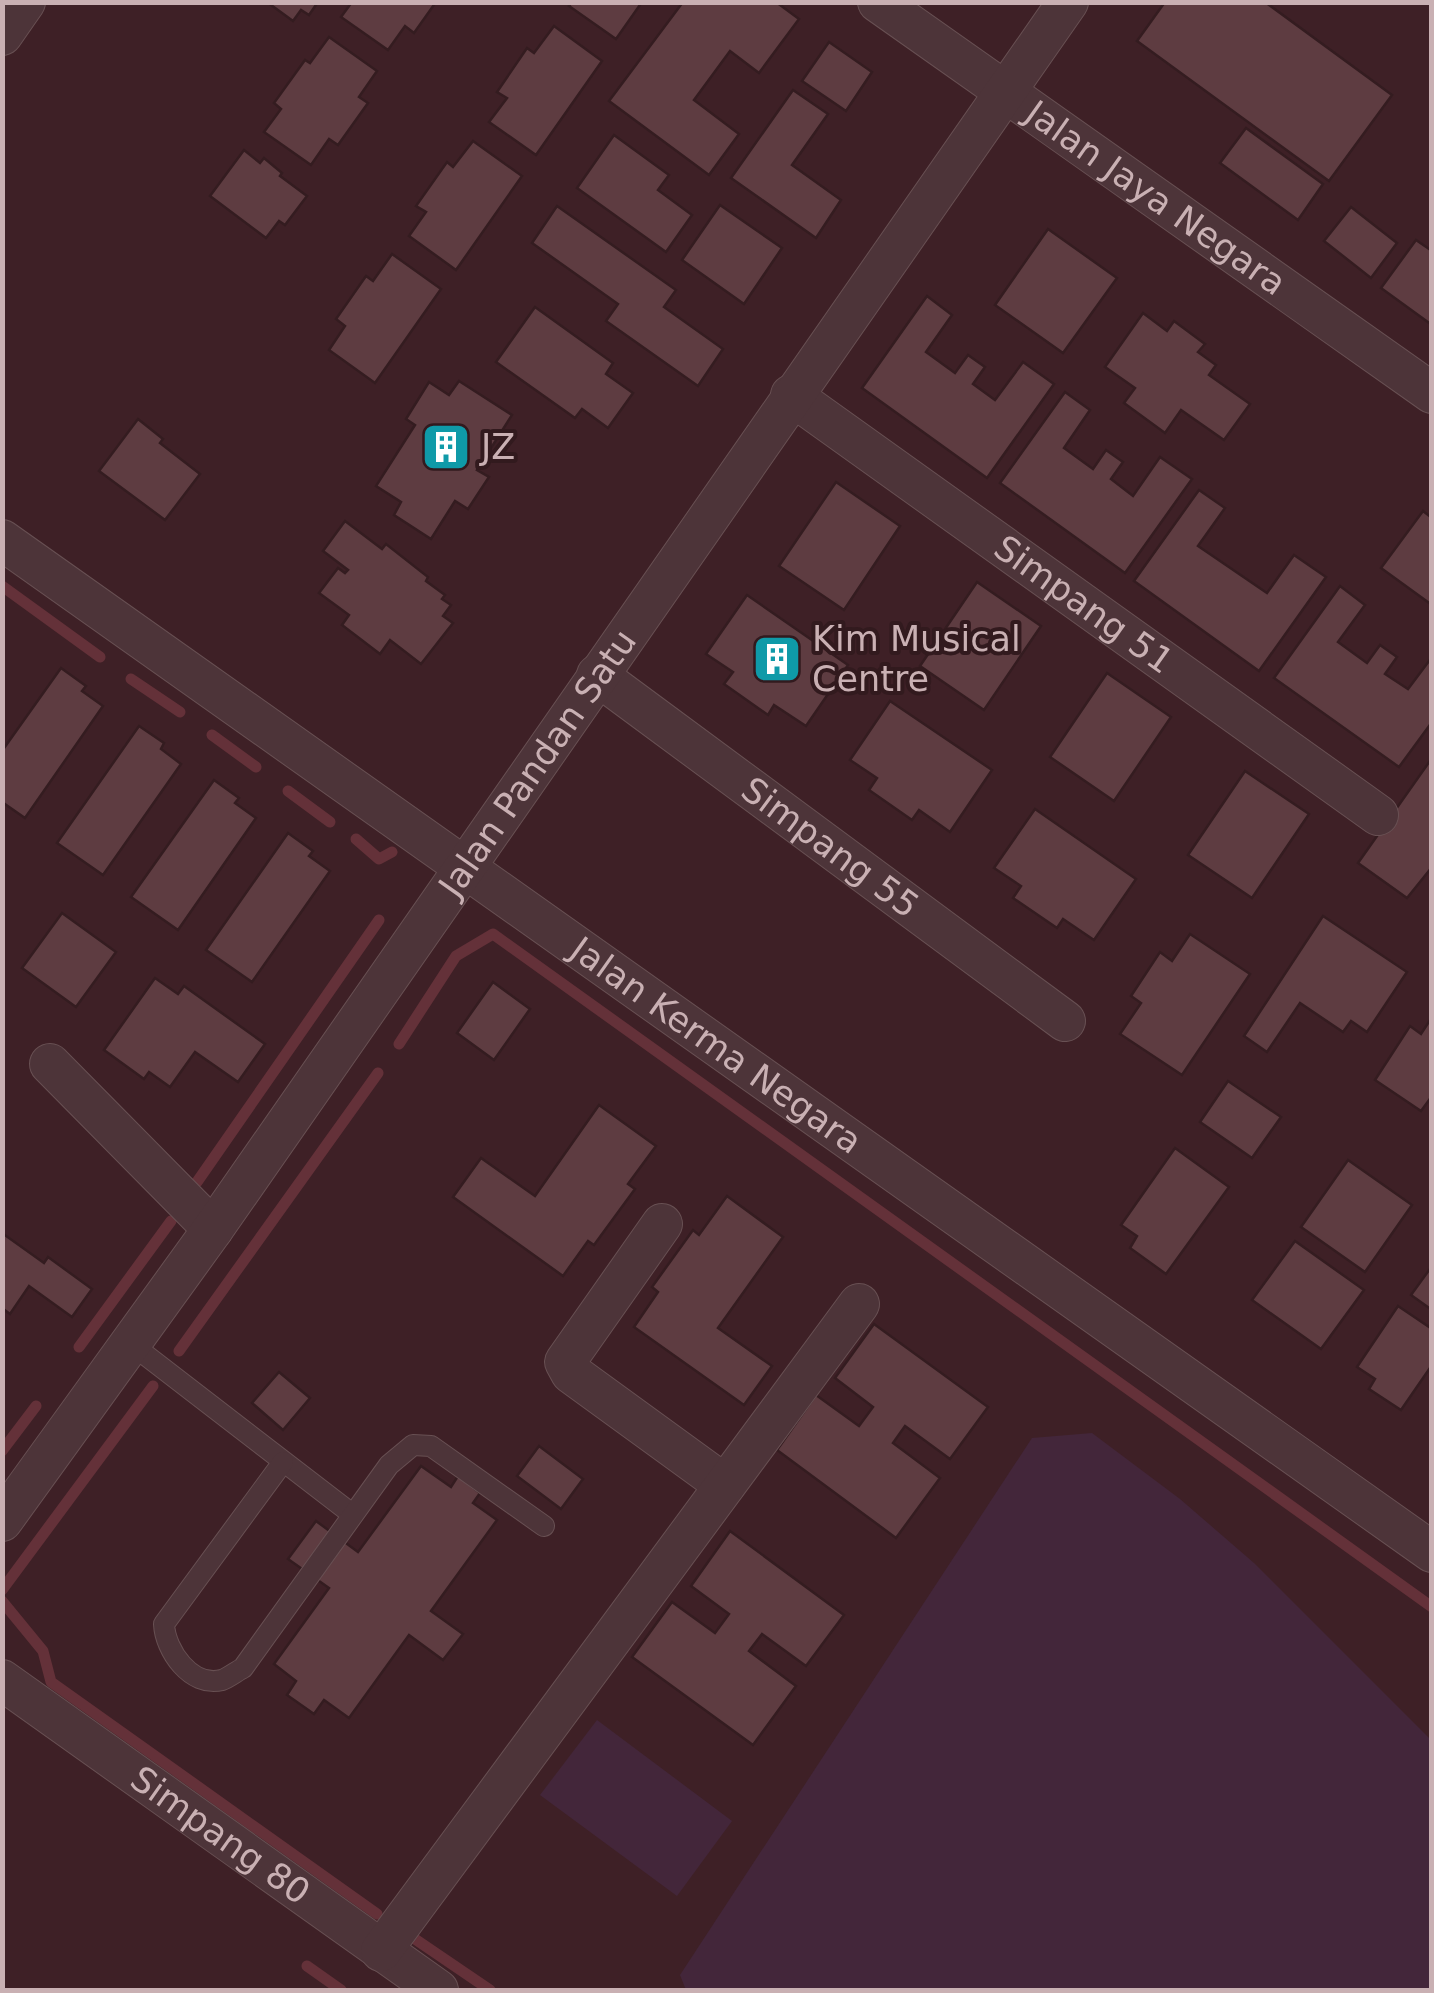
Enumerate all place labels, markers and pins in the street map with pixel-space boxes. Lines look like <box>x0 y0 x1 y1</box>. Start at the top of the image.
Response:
building icon: JZ <box>420 421 472 473</box>
place label: JZ <box>479 427 515 467</box>
place label: Kim Musical Centre <box>812 619 1021 699</box>
building icon: Kim Musical Centre <box>751 633 803 685</box>

